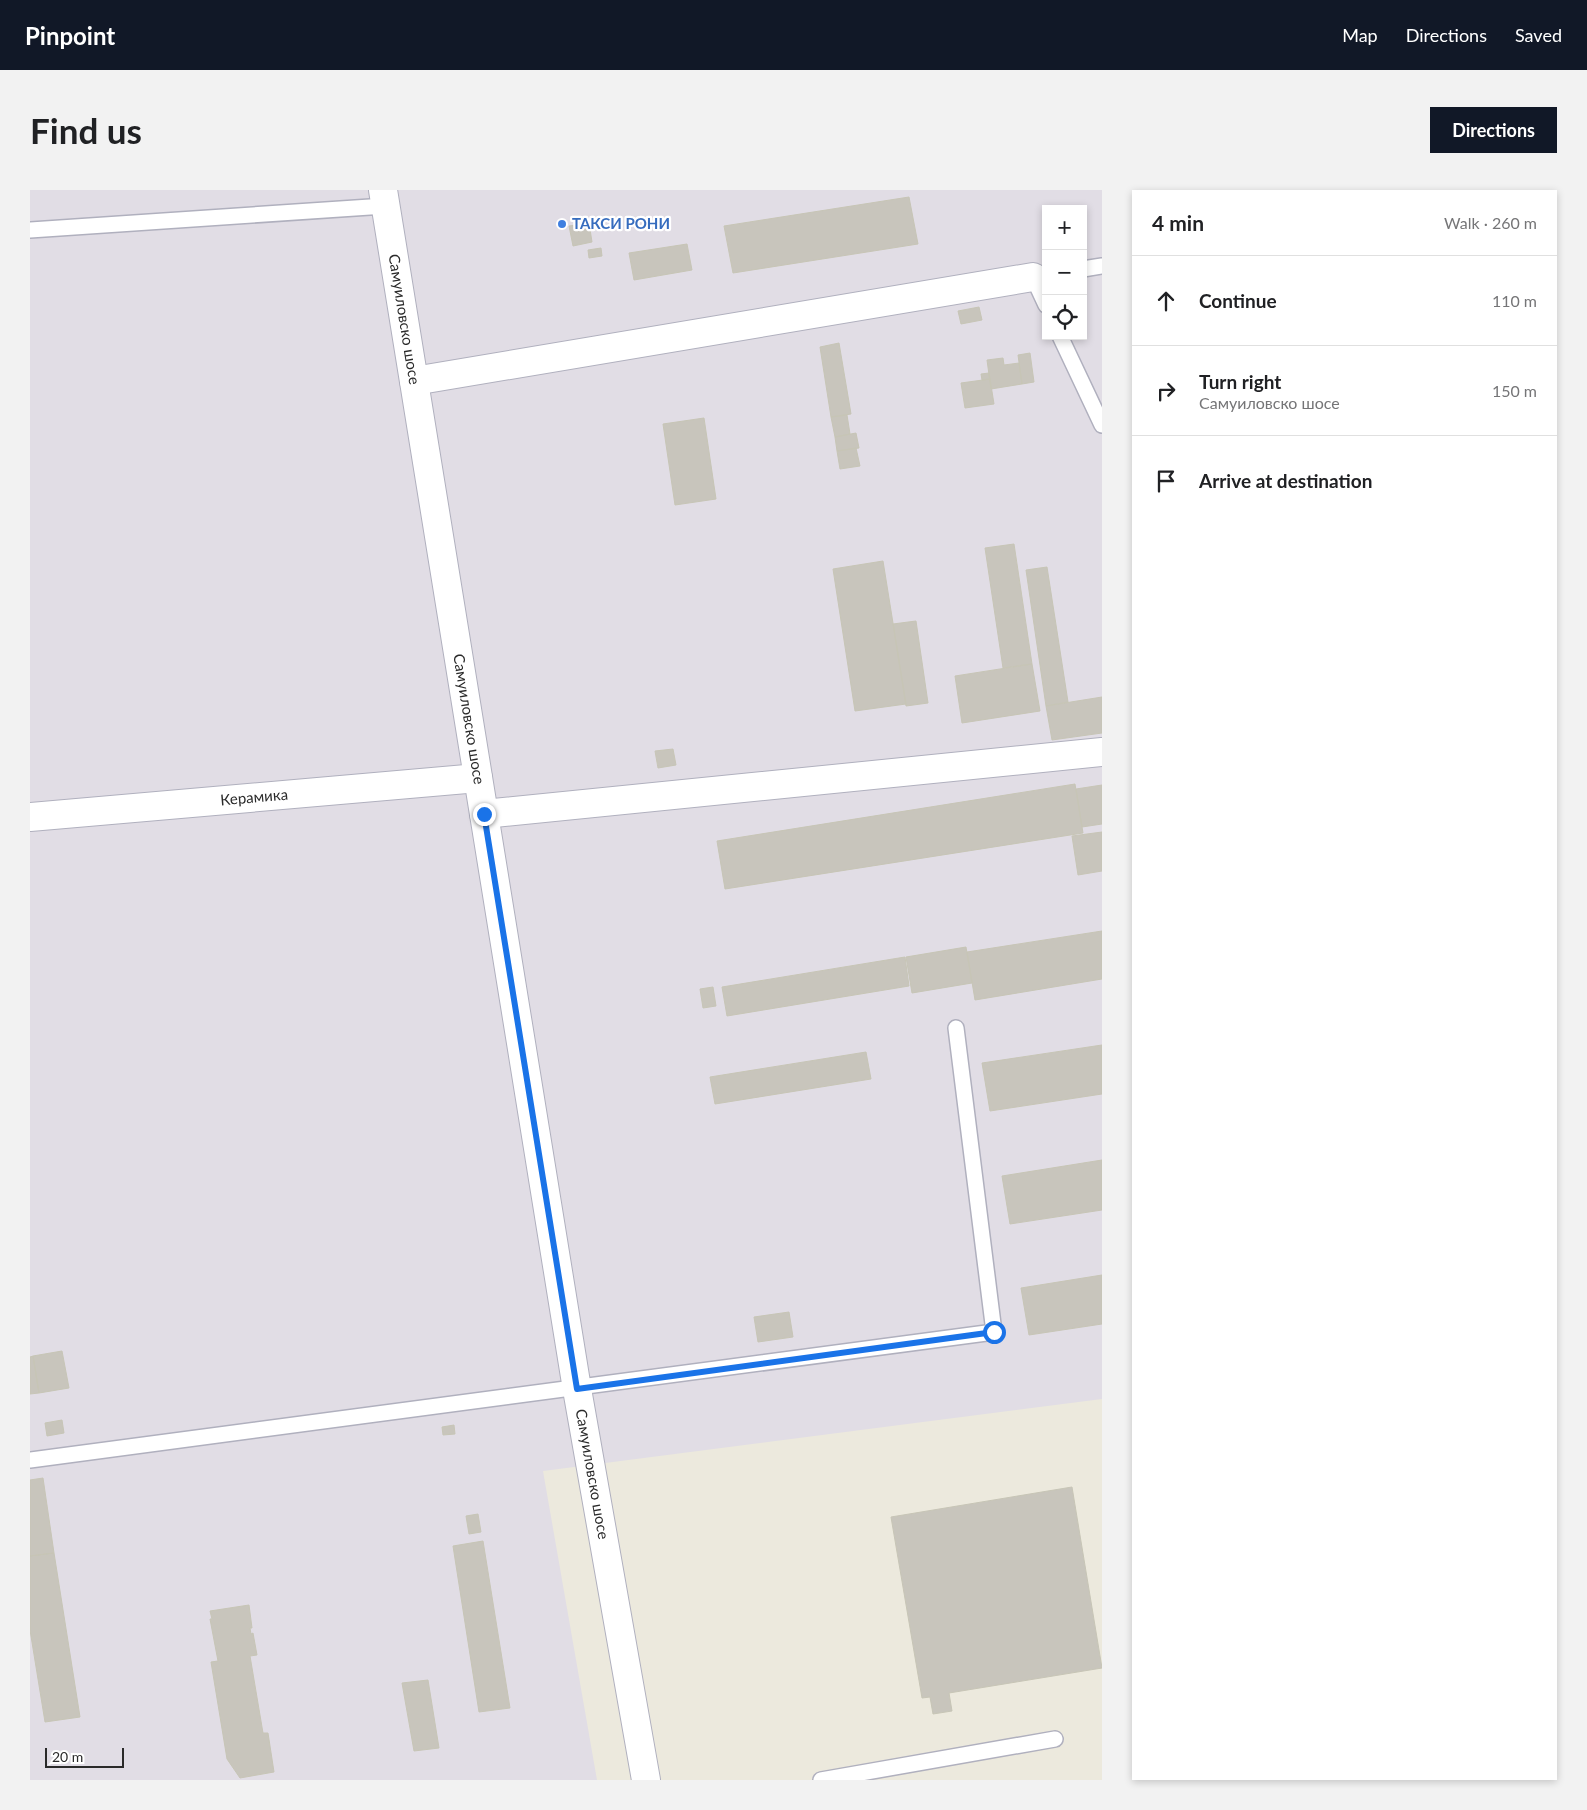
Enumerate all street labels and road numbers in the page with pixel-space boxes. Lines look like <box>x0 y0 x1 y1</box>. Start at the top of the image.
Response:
street label: Самуиловско шосе <box>385 253 424 386</box>
street label: Самуиловско шосе <box>450 652 489 786</box>
street label: Керамика <box>220 785 289 808</box>
street label: Самуиловско шосе <box>573 1407 613 1541</box>

